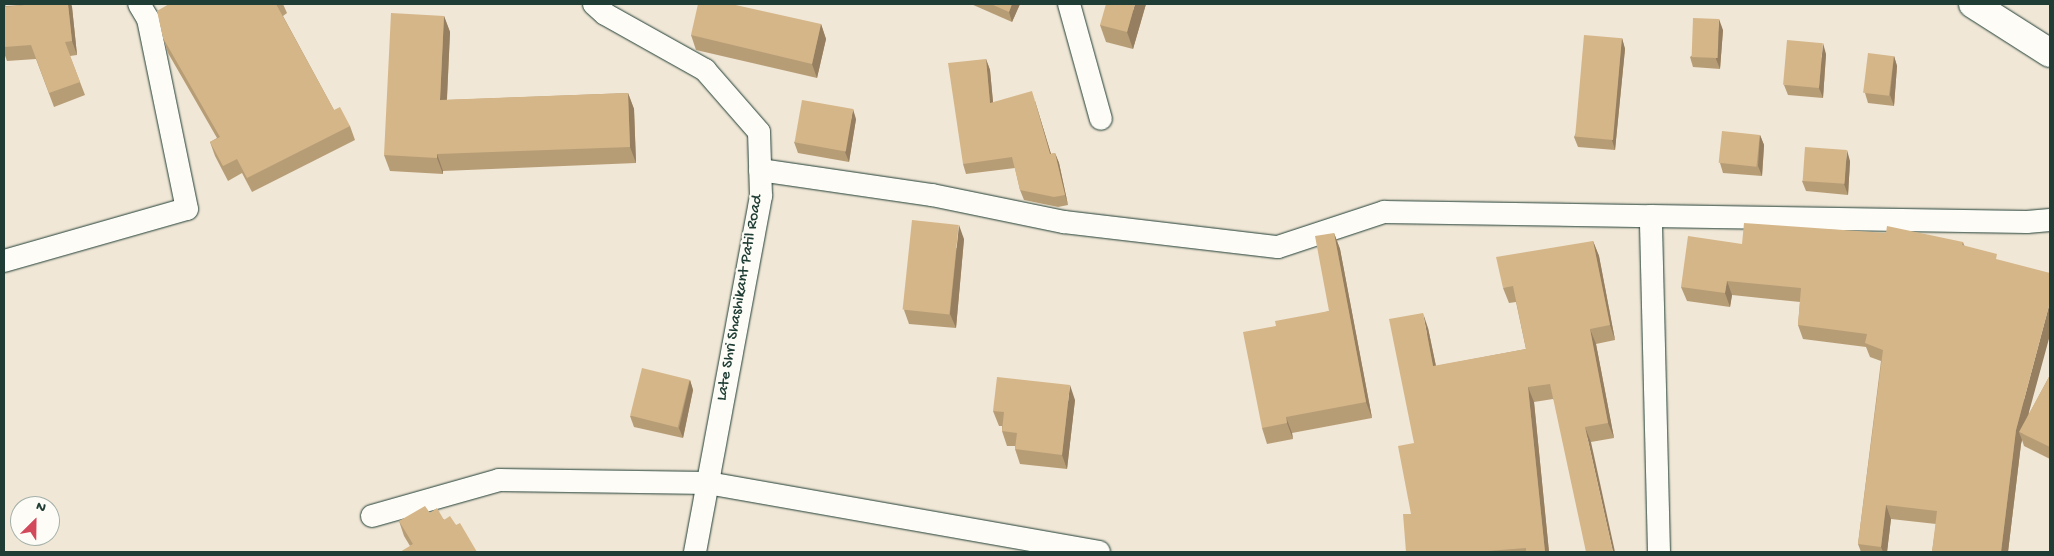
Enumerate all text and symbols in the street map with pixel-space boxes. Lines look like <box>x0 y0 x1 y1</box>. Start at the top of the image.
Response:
street label: Late Shri Shashikant Patil Road <box>713 193 769 403</box>
north arrow <box>10 496 60 546</box>
text: N <box>33 498 48 517</box>

